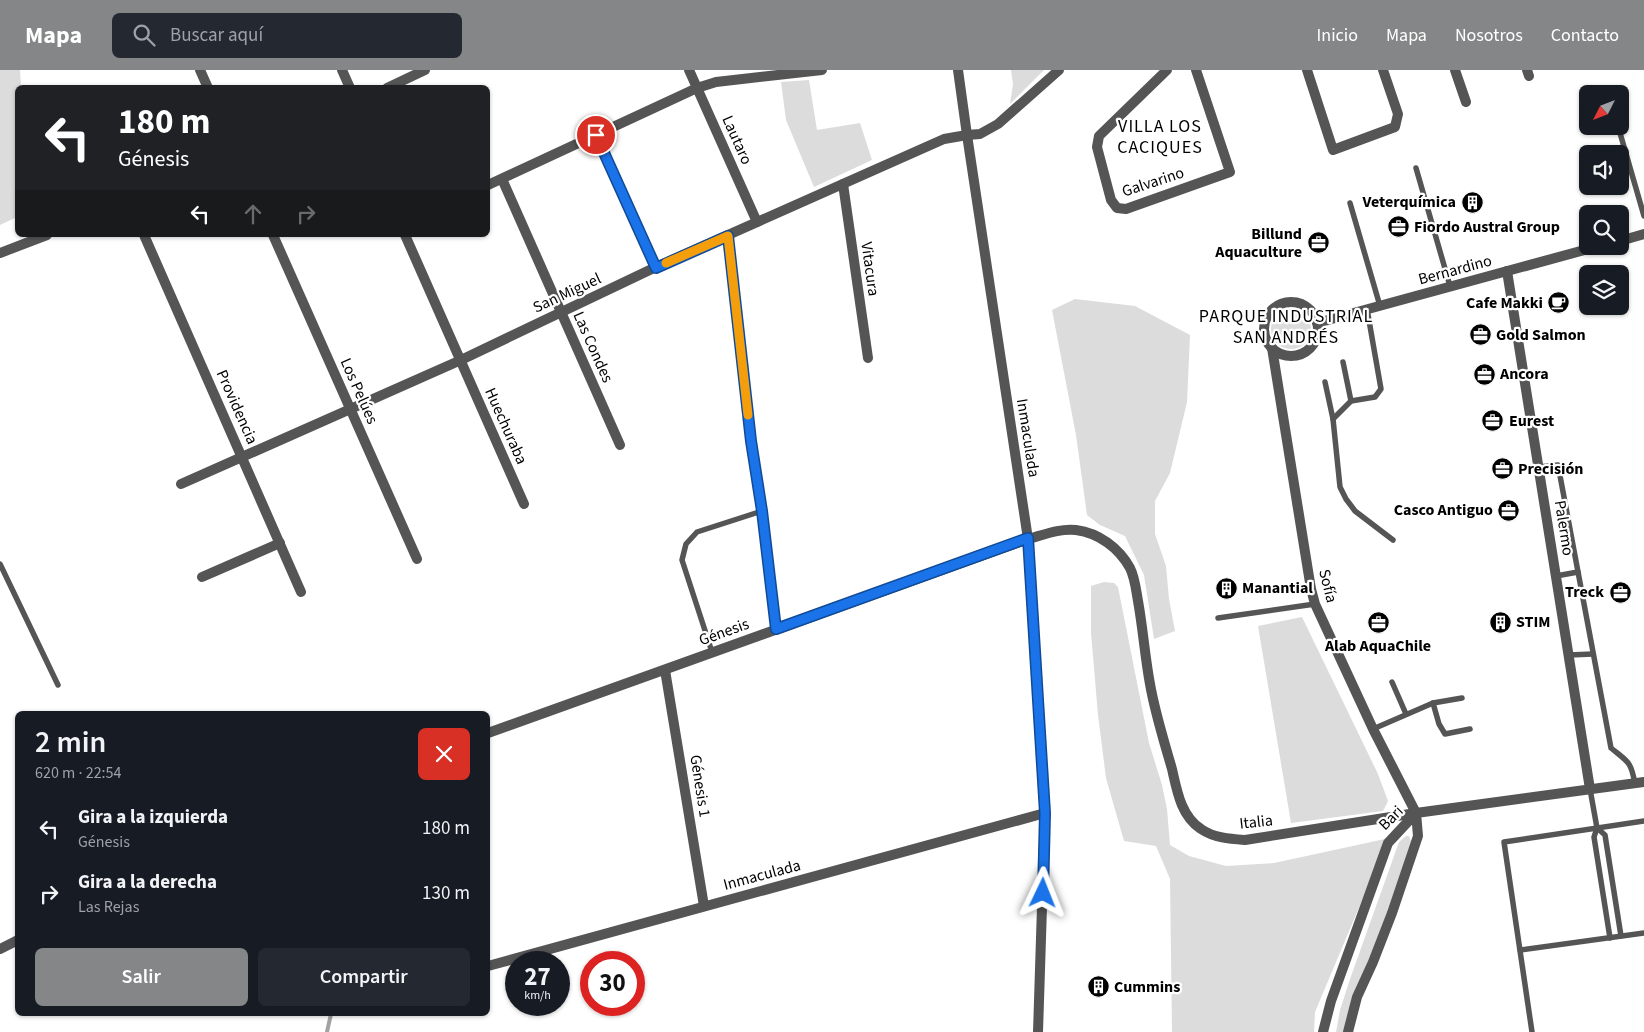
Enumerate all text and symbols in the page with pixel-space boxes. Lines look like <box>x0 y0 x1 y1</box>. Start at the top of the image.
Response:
search box <box>112 13 462 58</box>
text: Mapa <box>25 18 82 53</box>
icon: search <box>130 21 158 49</box>
text: Buscar aquí <box>170 22 263 49</box>
text: Inicio <box>1317 23 1358 48</box>
text: Mapa <box>1386 23 1427 48</box>
text: Nosotros <box>1455 23 1523 48</box>
text: Contacto <box>1551 23 1619 48</box>
north arrow <box>1579 85 1629 135</box>
map controls <box>1579 85 1629 315</box>
text: 180 m <box>118 97 210 147</box>
icon: left <box>35 105 100 170</box>
street label: Lautaro <box>716 112 758 168</box>
pin <box>575 114 617 156</box>
district label: VILLA LOS CACIQUES <box>1117 114 1203 160</box>
icon: arrive <box>582 121 610 149</box>
text: Génesis <box>118 143 189 175</box>
button: sound <box>1579 145 1629 195</box>
street label: Galvarino <box>1119 162 1187 202</box>
building icon: Veterquímica <box>1460 190 1484 214</box>
place label: Veterquímica <box>1361 191 1456 213</box>
icon: left <box>186 200 214 228</box>
icon: ahead <box>239 200 267 228</box>
icon: right <box>292 200 320 228</box>
button: search <box>1579 205 1629 255</box>
office icon: Fiordo Austral Group <box>1386 215 1410 239</box>
place label: Fiordo Austral Group <box>1414 216 1560 238</box>
place label: Billund Aquaculture <box>1214 223 1302 263</box>
office icon: Billund Aquaculture <box>1306 231 1330 255</box>
street label: Vitacura <box>855 240 885 298</box>
street label: Bernardino <box>1416 250 1494 290</box>
button: layers <box>1579 265 1629 315</box>
street label: San Miguel <box>529 268 605 318</box>
cafe icon: Cafe Makki <box>1547 291 1571 315</box>
place label: Cafe Makki <box>1466 292 1543 314</box>
district label: PARQUE INDUSTRIAL SAN ANDRÉS <box>1199 304 1373 350</box>
street label: Las Condes <box>568 308 619 386</box>
office icon: Gold Salmon <box>1468 323 1492 347</box>
place label: Gold Salmon <box>1496 324 1586 346</box>
street label: Los Pelúes <box>335 354 383 428</box>
office icon: Ancora <box>1472 362 1496 386</box>
place label: Ancora <box>1499 363 1549 385</box>
street label: Providencia <box>211 366 263 448</box>
street label: Huechuraba <box>479 384 533 468</box>
street label: Inmaculada <box>1011 397 1045 479</box>
office icon: Eurest <box>1481 409 1505 433</box>
place label: Eurest <box>1509 410 1554 432</box>
office icon: Precisión <box>1490 457 1514 481</box>
place label: Precisión <box>1518 458 1583 480</box>
office icon: Casco Antiguo <box>1497 498 1521 522</box>
place label: Casco Antiguo <box>1394 499 1493 521</box>
street label: Palermo <box>1549 499 1579 557</box>
street label: Sofía <box>1313 567 1343 605</box>
building icon: Manantial <box>1214 576 1238 600</box>
place label: Manantial <box>1242 577 1313 599</box>
office icon: Treck <box>1608 580 1632 604</box>
place label: Treck <box>1565 581 1604 603</box>
office icon: Alab AquaChile <box>1366 610 1390 634</box>
building icon: STIM <box>1488 610 1512 634</box>
place label: STIM <box>1516 611 1550 633</box>
street label: Génesis <box>696 613 752 651</box>
place label: Alab AquaChile <box>1324 635 1431 657</box>
text: 2 min <box>35 721 106 764</box>
button: close <box>418 728 470 780</box>
street label: Génesis 1 <box>684 753 716 819</box>
text: 620 m · 22:54 <box>35 762 122 784</box>
street label: Bari <box>1374 801 1408 835</box>
text: Gira a la izquierda <box>78 804 228 831</box>
street label: Italia <box>1238 809 1274 835</box>
icon: left <box>35 815 63 843</box>
text: 180 m <box>422 815 470 842</box>
text: Génesis <box>78 831 130 853</box>
street label: Inmaculada <box>721 854 803 896</box>
position arrow <box>1016 866 1068 918</box>
text: Gira a la derecha <box>78 869 217 896</box>
icon: right <box>35 880 63 908</box>
text: 130 m <box>422 880 470 907</box>
text: Las Rejas <box>78 896 139 918</box>
button: Salir <box>35 948 248 1006</box>
button: Compartir <box>258 948 470 1006</box>
speed limit sign: 30 <box>580 951 645 1016</box>
text: 27 <box>524 959 551 995</box>
building icon: Cummins <box>1086 975 1110 999</box>
place label: Cummins <box>1114 976 1180 998</box>
text: km/h <box>524 987 551 1004</box>

